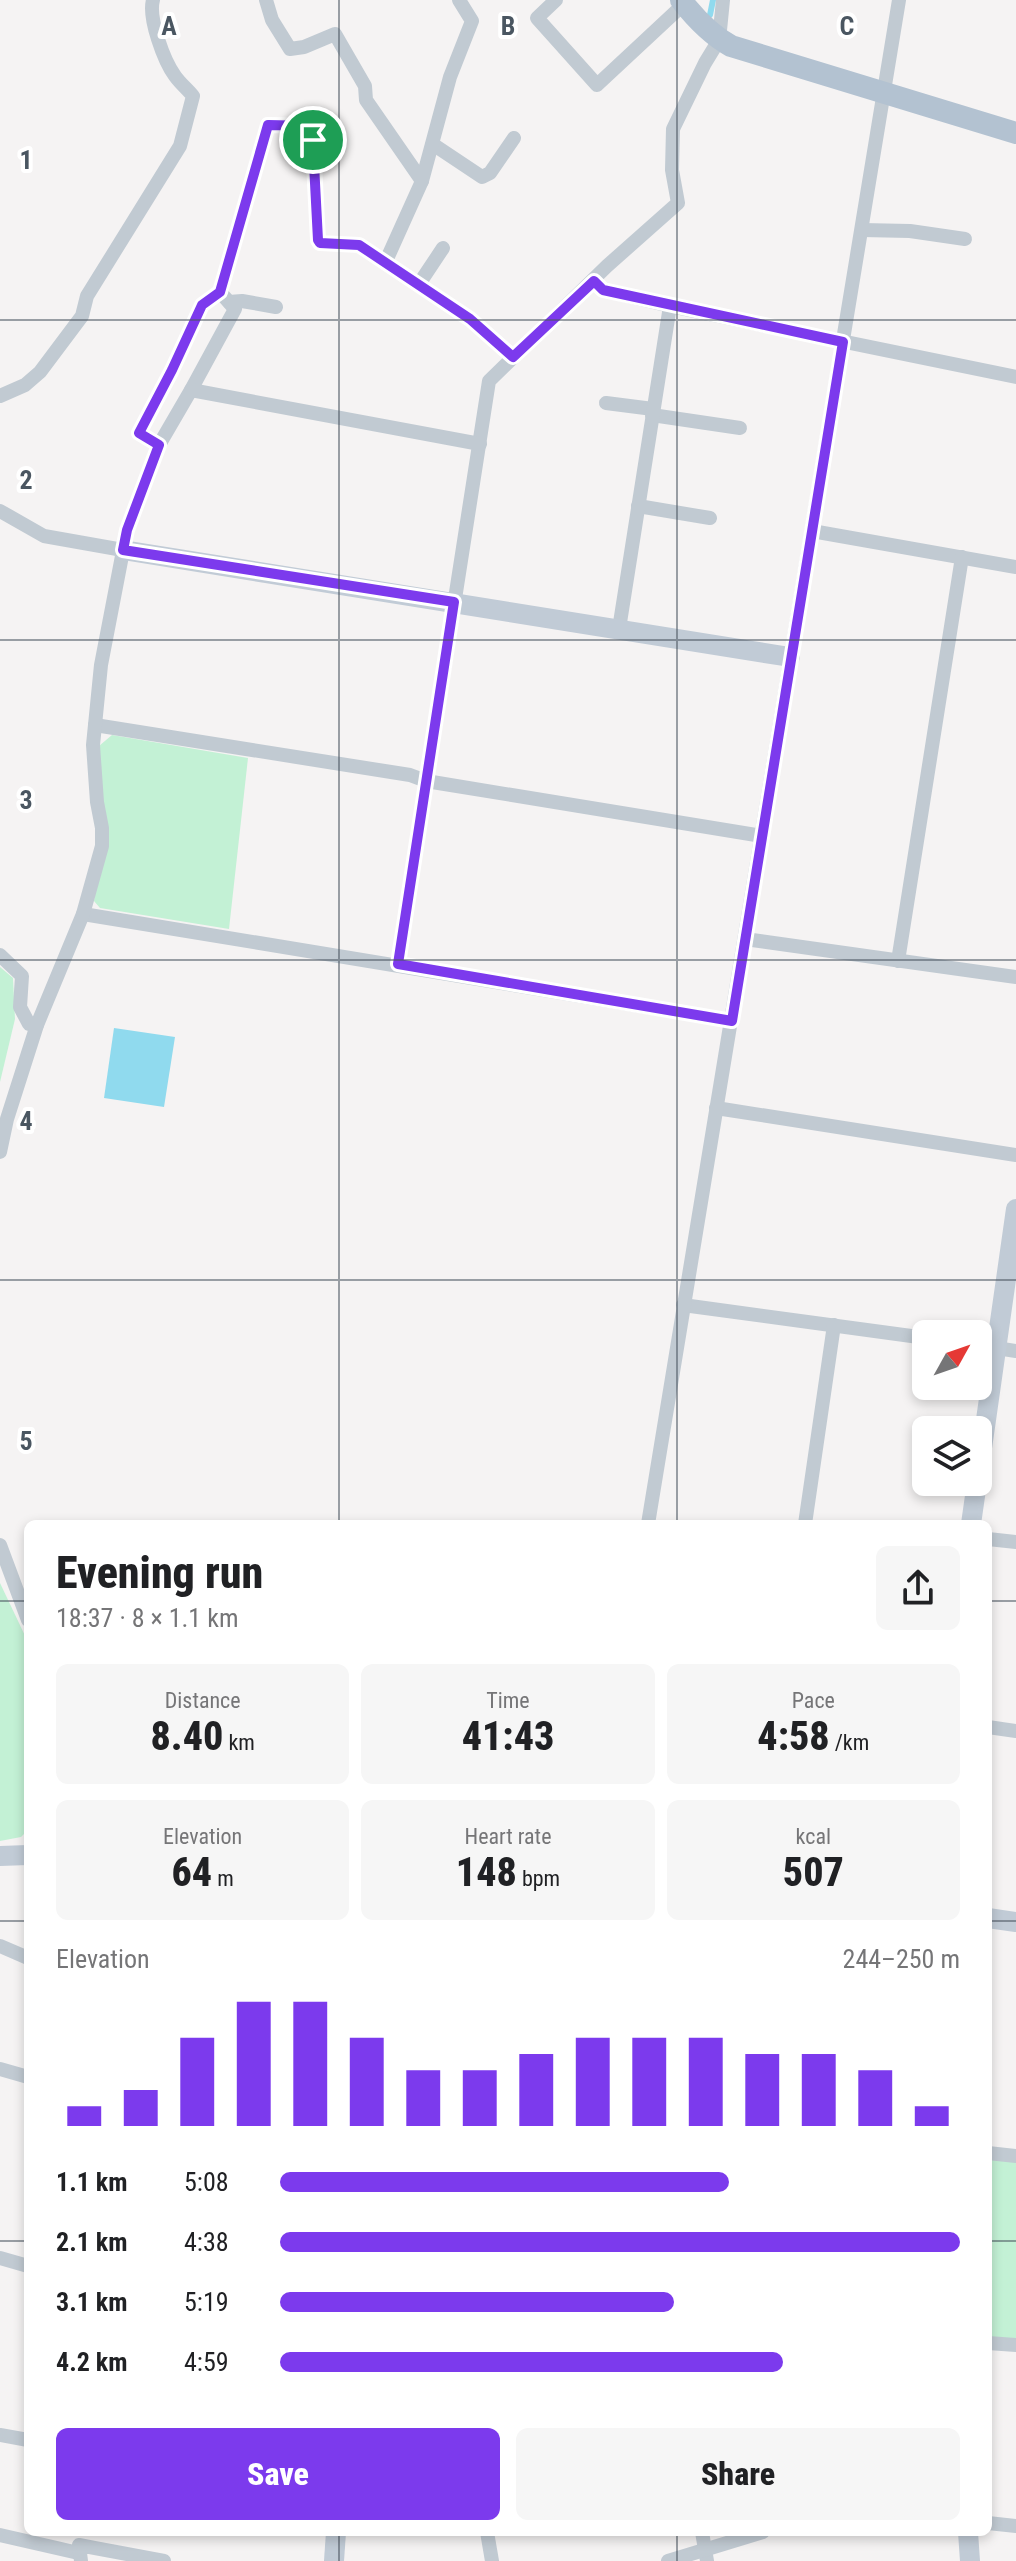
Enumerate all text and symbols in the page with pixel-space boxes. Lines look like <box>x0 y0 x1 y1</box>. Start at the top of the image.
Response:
text: A <box>161 11 177 41</box>
text: B <box>501 11 515 41</box>
text: C <box>840 11 855 41</box>
pin <box>279 106 347 174</box>
icon: arrive <box>291 118 335 162</box>
text: 1 <box>19 145 33 175</box>
text: 2 <box>19 465 33 495</box>
text: 3 <box>19 785 33 815</box>
text: 4 <box>19 1106 33 1136</box>
north arrow <box>912 1320 992 1400</box>
map controls <box>912 1320 992 1496</box>
button: layers <box>912 1416 992 1496</box>
text: 5 <box>19 1426 33 1456</box>
button: share <box>876 1546 960 1630</box>
text: Evening run <box>56 1547 263 1599</box>
text: 18:37 · 8 × 1.1 km <box>56 1603 238 1633</box>
text: Distance <box>165 1688 241 1713</box>
text: Time <box>486 1688 530 1713</box>
text: Pace <box>792 1688 835 1713</box>
text: 8.40 <box>150 1713 223 1760</box>
text: 41:43 <box>462 1713 554 1760</box>
text: 4:58 <box>757 1713 830 1760</box>
text: km <box>223 1730 255 1755</box>
text: /km <box>830 1730 869 1755</box>
text: Elevation <box>163 1824 242 1849</box>
text: Heart rate <box>465 1824 551 1849</box>
text: kcal <box>796 1824 831 1849</box>
text: 64 <box>172 1849 212 1896</box>
text: 148 <box>456 1849 517 1896</box>
text: 507 <box>783 1849 844 1896</box>
text: m <box>212 1866 234 1891</box>
text: bpm <box>517 1866 560 1891</box>
text: Elevation <box>56 1944 150 1974</box>
text: 244–250 m <box>843 1944 960 1974</box>
text: 1.1 km <box>56 2167 128 2197</box>
text: 5:08 <box>184 2167 229 2197</box>
text: 2.1 km <box>56 2227 128 2257</box>
text: 4:38 <box>184 2227 229 2257</box>
text: 3.1 km <box>56 2287 128 2317</box>
text: 5:19 <box>184 2287 229 2317</box>
text: 4.2 km <box>56 2347 128 2377</box>
text: 4:59 <box>184 2347 229 2377</box>
button: Save <box>56 2428 500 2520</box>
button: Share <box>516 2428 960 2520</box>

